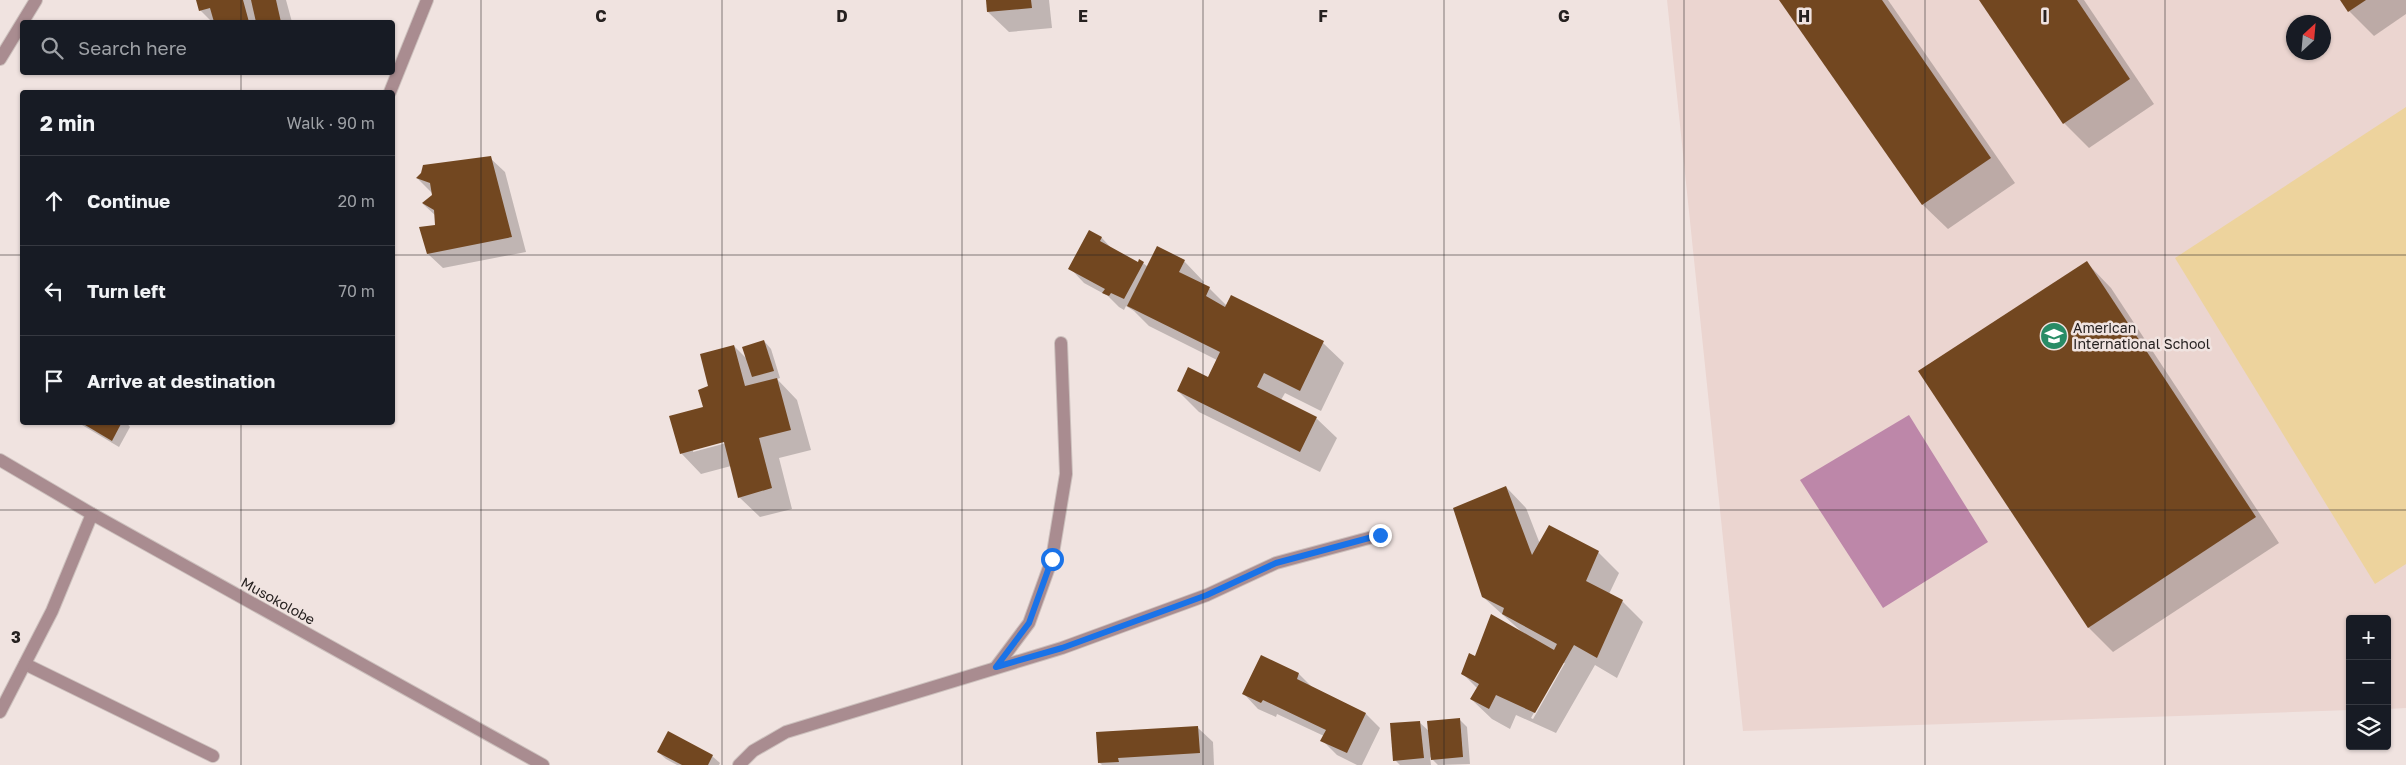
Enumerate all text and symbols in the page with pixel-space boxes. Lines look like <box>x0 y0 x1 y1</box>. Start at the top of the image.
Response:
text: C <box>595 6 607 26</box>
text: D <box>836 6 848 26</box>
text: E <box>1078 6 1088 26</box>
text: F <box>1318 6 1328 26</box>
text: G <box>1558 6 1570 26</box>
text: H <box>1798 6 1810 26</box>
text: I <box>2042 6 2048 26</box>
north arrow <box>2286 15 2331 60</box>
search box <box>20 20 395 75</box>
icon: search <box>38 34 66 62</box>
text: Search here <box>78 36 187 59</box>
text: 2 min <box>40 110 95 136</box>
text: Walk · 90 m <box>287 113 375 133</box>
icon: ahead <box>40 187 68 215</box>
text: Continue <box>87 189 170 212</box>
text: 20 m <box>338 191 375 211</box>
icon: left <box>40 277 68 305</box>
text: Turn left <box>87 279 166 302</box>
text: 70 m <box>338 281 375 301</box>
place label: American International School <box>2073 319 2210 352</box>
school or university icon: American International School <box>2039 321 2069 351</box>
icon: arrive <box>40 367 68 395</box>
text: Arrive at destination <box>87 369 275 392</box>
route end <box>1369 524 1392 547</box>
route start <box>1041 548 1064 571</box>
street label: Musokolobe <box>238 573 318 628</box>
map controls <box>2346 615 2391 750</box>
button: + <box>2346 615 2391 660</box>
text: 3 <box>11 627 21 647</box>
button: − <box>2346 660 2391 705</box>
button: layers <box>2346 705 2391 750</box>

